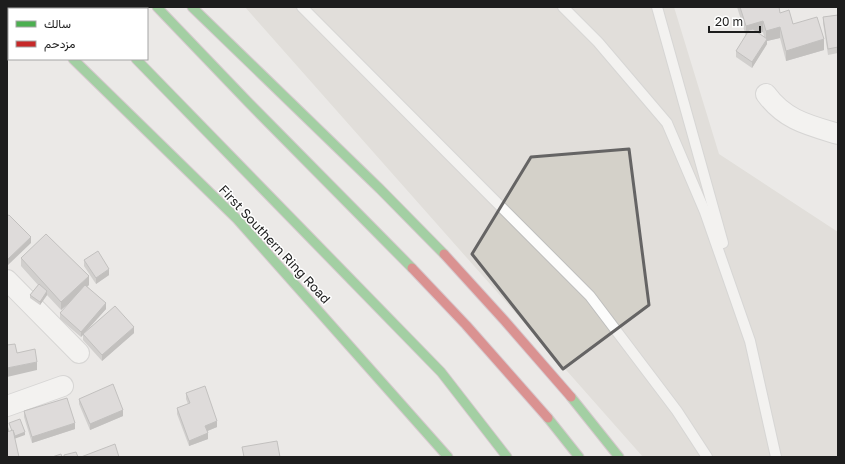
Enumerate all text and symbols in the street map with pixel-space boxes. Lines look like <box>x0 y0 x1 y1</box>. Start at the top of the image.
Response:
legend <box>8 8 148 60</box>
scale bar <box>709 8 760 34</box>
text: 20 m <box>715 14 743 29</box>
text: سالك <box>44 16 71 31</box>
text: مزدحم <box>44 36 75 52</box>
street label: First Southern Ring Road <box>216 181 334 307</box>

